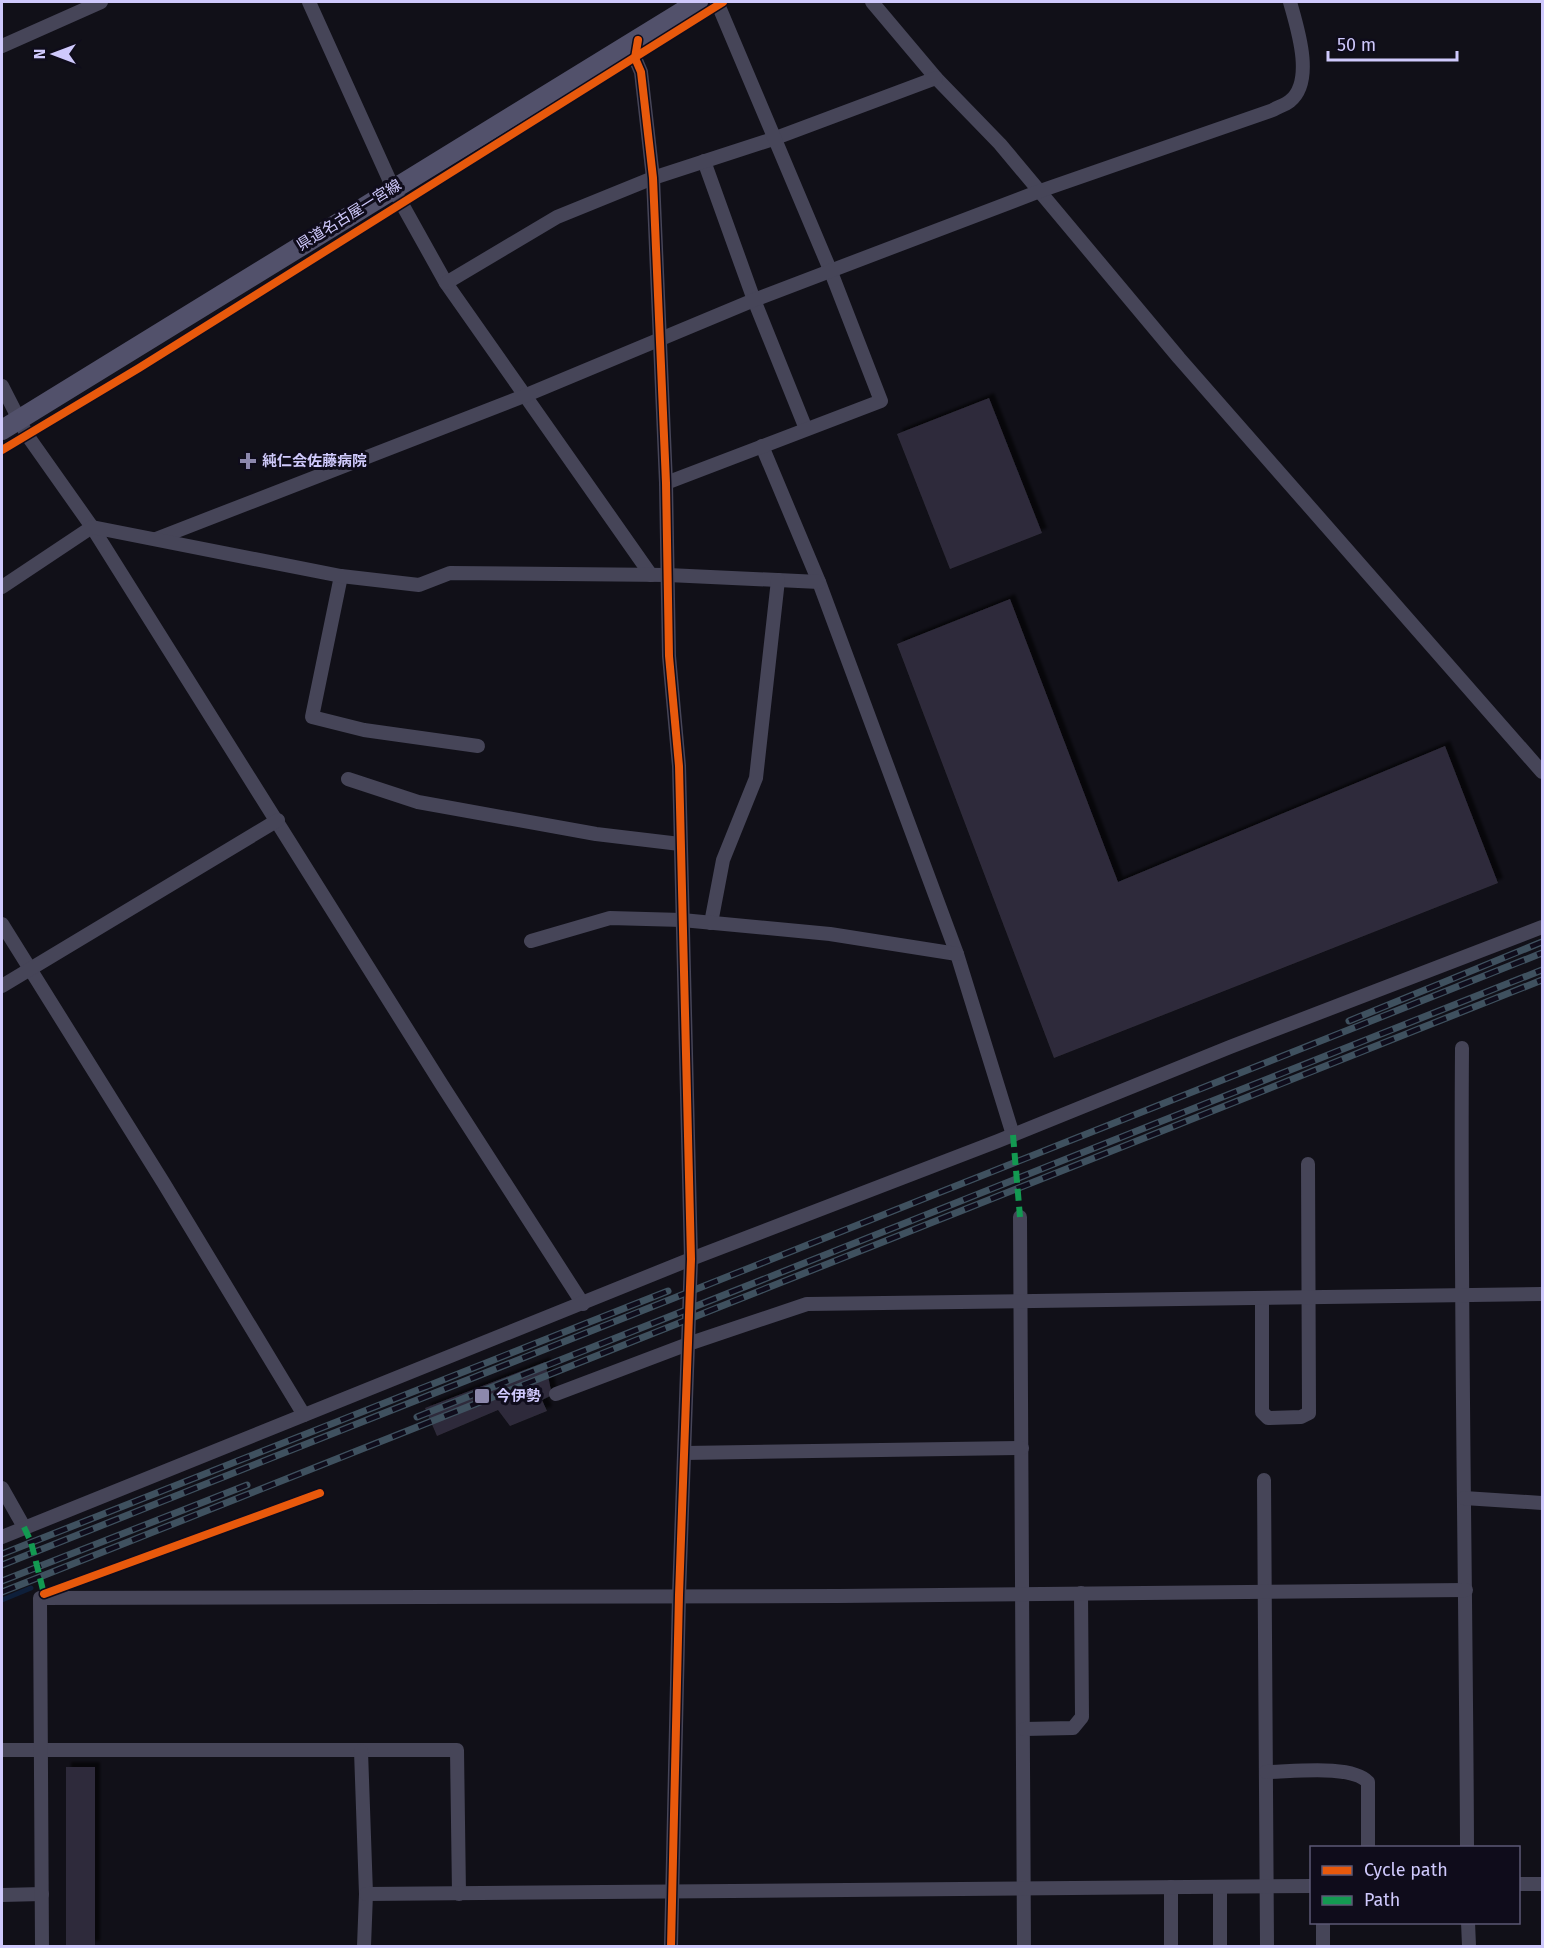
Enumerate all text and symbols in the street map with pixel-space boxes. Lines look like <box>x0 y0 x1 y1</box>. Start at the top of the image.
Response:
north arrow <box>24 24 84 84</box>
scale bar <box>1328 24 1457 62</box>
text: 50 m <box>1337 34 1376 56</box>
text: N <box>30 49 49 59</box>
street label: 県道名古屋一宮線 <box>293 176 405 254</box>
marker: 純仁会佐藤病院 <box>239 452 257 470</box>
place label: 純仁会佐藤病院 <box>262 452 367 470</box>
marker: 今伊勢 <box>473 1387 491 1405</box>
place label: 今伊勢 <box>496 1387 541 1405</box>
legend <box>1310 1846 1520 1924</box>
text: Cycle path <box>1364 1859 1448 1881</box>
text: Path <box>1364 1889 1400 1911</box>

